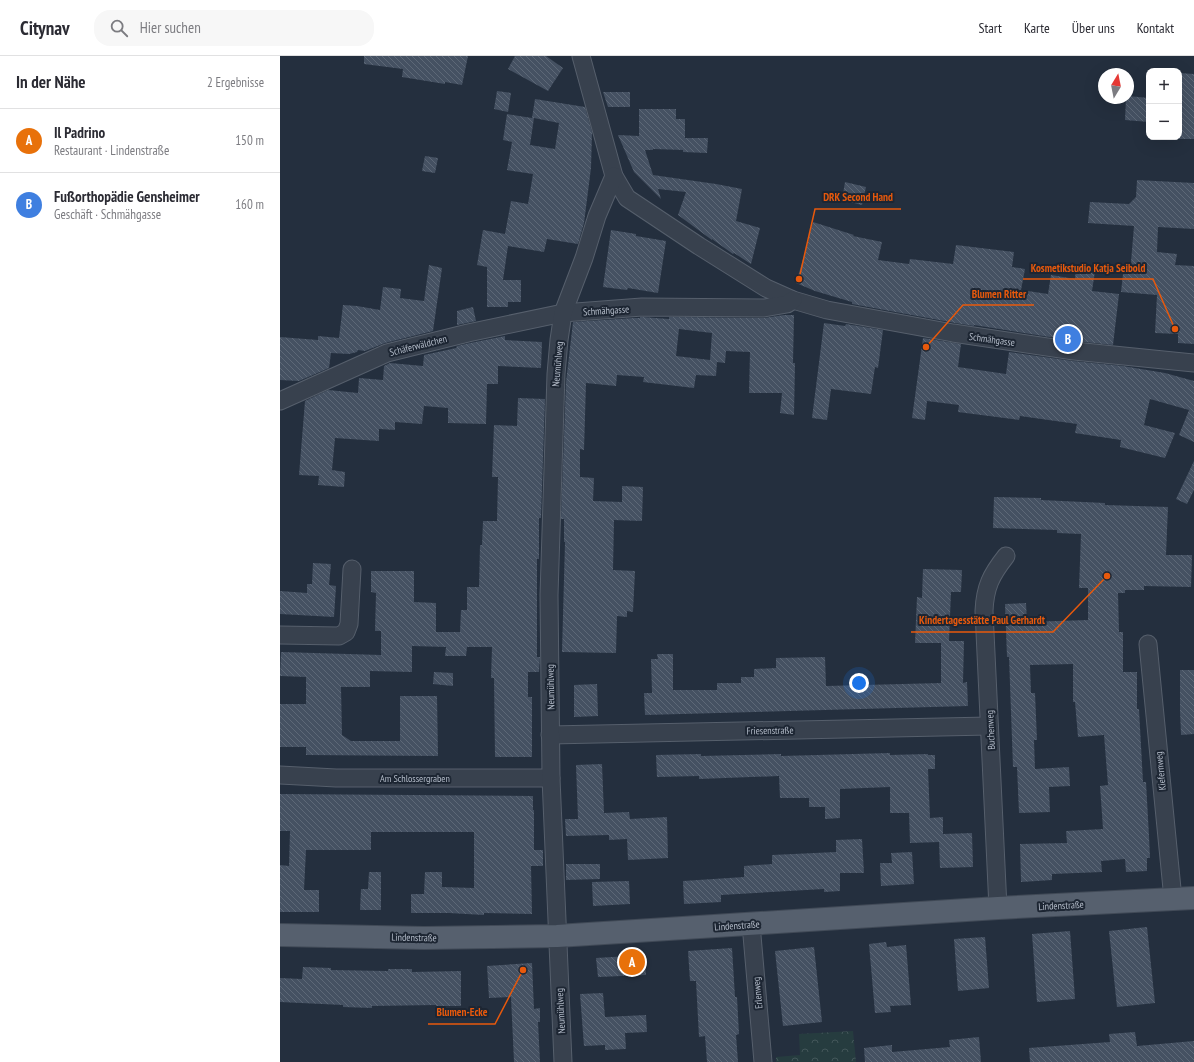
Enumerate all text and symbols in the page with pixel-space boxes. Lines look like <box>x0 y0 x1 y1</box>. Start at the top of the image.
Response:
search box <box>94 10 374 46</box>
text: Citynav <box>20 16 70 40</box>
icon: search <box>108 17 130 39</box>
text: Hier suchen <box>140 18 201 37</box>
text: Start <box>978 19 1002 37</box>
text: Karte <box>1024 19 1050 37</box>
text: Über uns <box>1072 19 1115 37</box>
text: Kontakt <box>1137 19 1174 37</box>
north arrow <box>1098 68 1134 104</box>
map controls <box>1146 68 1182 140</box>
button: + <box>1146 68 1182 104</box>
text: In der Nähe <box>16 71 86 93</box>
text: 2 Ergebnisse <box>207 74 264 91</box>
button: − <box>1146 104 1182 140</box>
text: Il Padrino <box>54 123 105 142</box>
text: A <box>26 132 32 149</box>
text: 150 m <box>235 132 264 149</box>
text: Restaurant · Lindenstraße <box>54 142 169 159</box>
callout: DRK Second Hand <box>815 186 901 209</box>
text: Fußorthopädie Gensheimer <box>54 187 200 206</box>
text: DRK Second Hand <box>823 190 893 204</box>
text: B <box>26 196 32 213</box>
text: 160 m <box>235 196 264 213</box>
text: Geschäft · Schmähgasse <box>54 206 161 223</box>
callout: Kosmetikstudio Katja Seibold <box>1023 256 1153 279</box>
text: Kosmetikstudio Katja Seibold <box>1031 261 1145 275</box>
callout: Blumen Ritter <box>963 282 1034 305</box>
text: Blumen Ritter <box>972 287 1027 301</box>
street label: Schmähgasse <box>582 302 630 319</box>
pin: B <box>1055 324 1081 354</box>
street label: Schmähgasse <box>968 330 1016 349</box>
street label: Schäferwäldchen <box>388 332 448 359</box>
street label: Neumühlweg <box>549 341 566 387</box>
callout: Kindertagesstätte Paul Gerhardt <box>911 609 1053 632</box>
text: Kindertagesstätte Paul Gerhardt <box>919 613 1046 627</box>
street label: Neumühlweg <box>544 664 557 710</box>
your location <box>849 673 869 693</box>
street label: Buchenweg <box>983 710 998 750</box>
street label: Friesenstraße <box>746 724 794 737</box>
street label: Kiefernweg <box>1152 751 1169 791</box>
street label: Am Schlossergraben <box>380 772 450 785</box>
street label: Lindenstraße <box>1038 898 1084 913</box>
street label: Lindenstraße <box>714 917 760 934</box>
street label: Lindenstraße <box>391 931 437 944</box>
pin: A <box>619 947 645 977</box>
street label: Erlenweg <box>750 976 765 1009</box>
street label: Neumühlweg <box>553 988 568 1034</box>
callout: Blumen-Ecke <box>428 1001 495 1024</box>
text: Blumen-Ecke <box>437 1005 488 1019</box>

